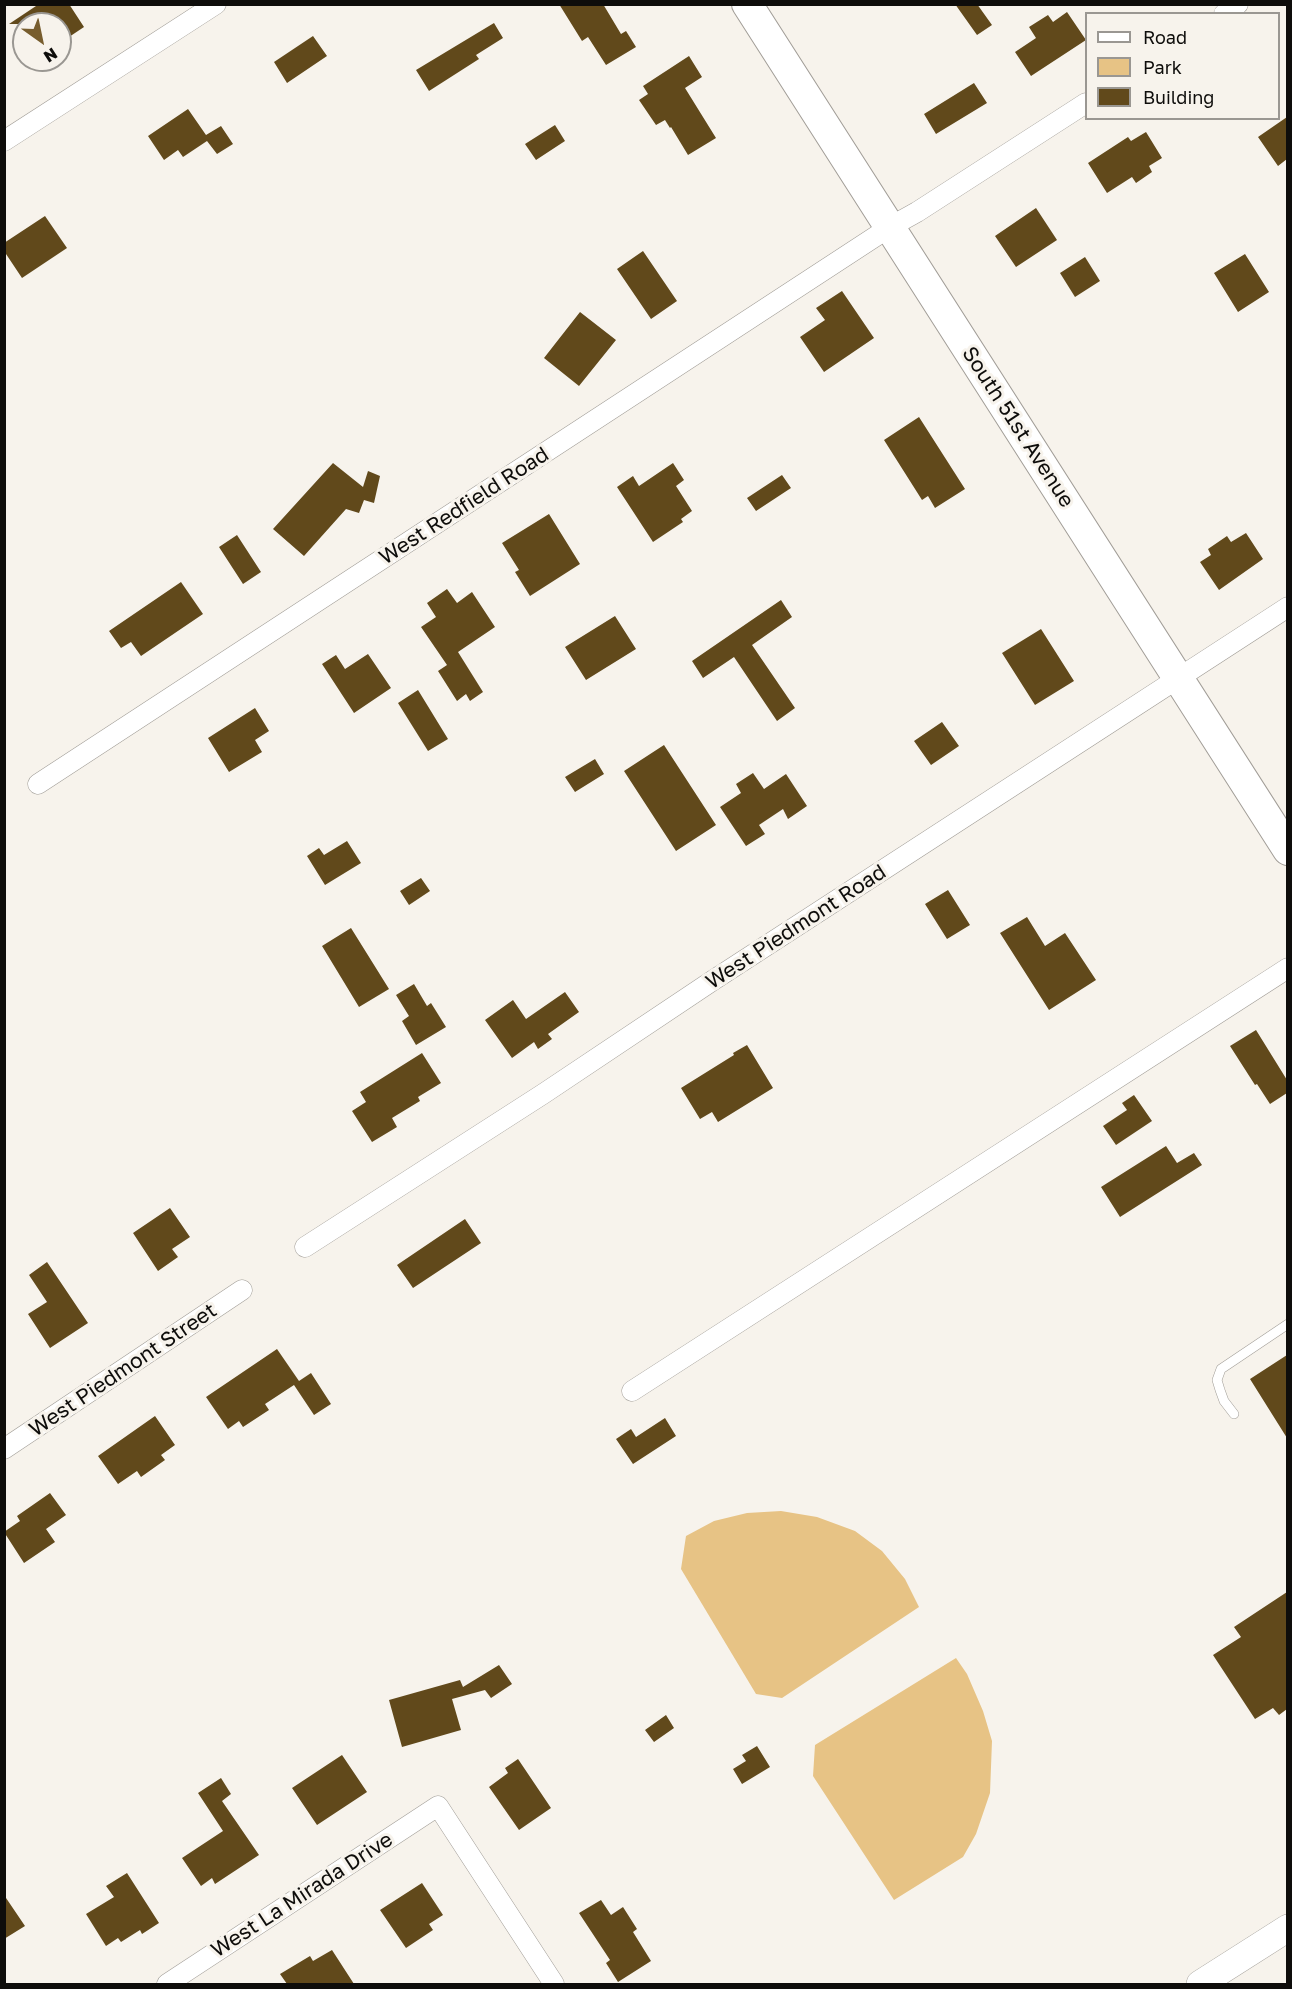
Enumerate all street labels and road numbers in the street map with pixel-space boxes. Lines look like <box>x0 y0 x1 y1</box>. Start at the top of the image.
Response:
street label: South 51st Avenue <box>957 342 1079 512</box>
street label: West Redfield Road <box>375 442 553 570</box>
street label: West Piedmont Road <box>701 859 891 995</box>
street label: West Piedmont Street <box>25 1298 221 1442</box>
street label: West La Mirada Drive <box>207 1827 397 1963</box>

